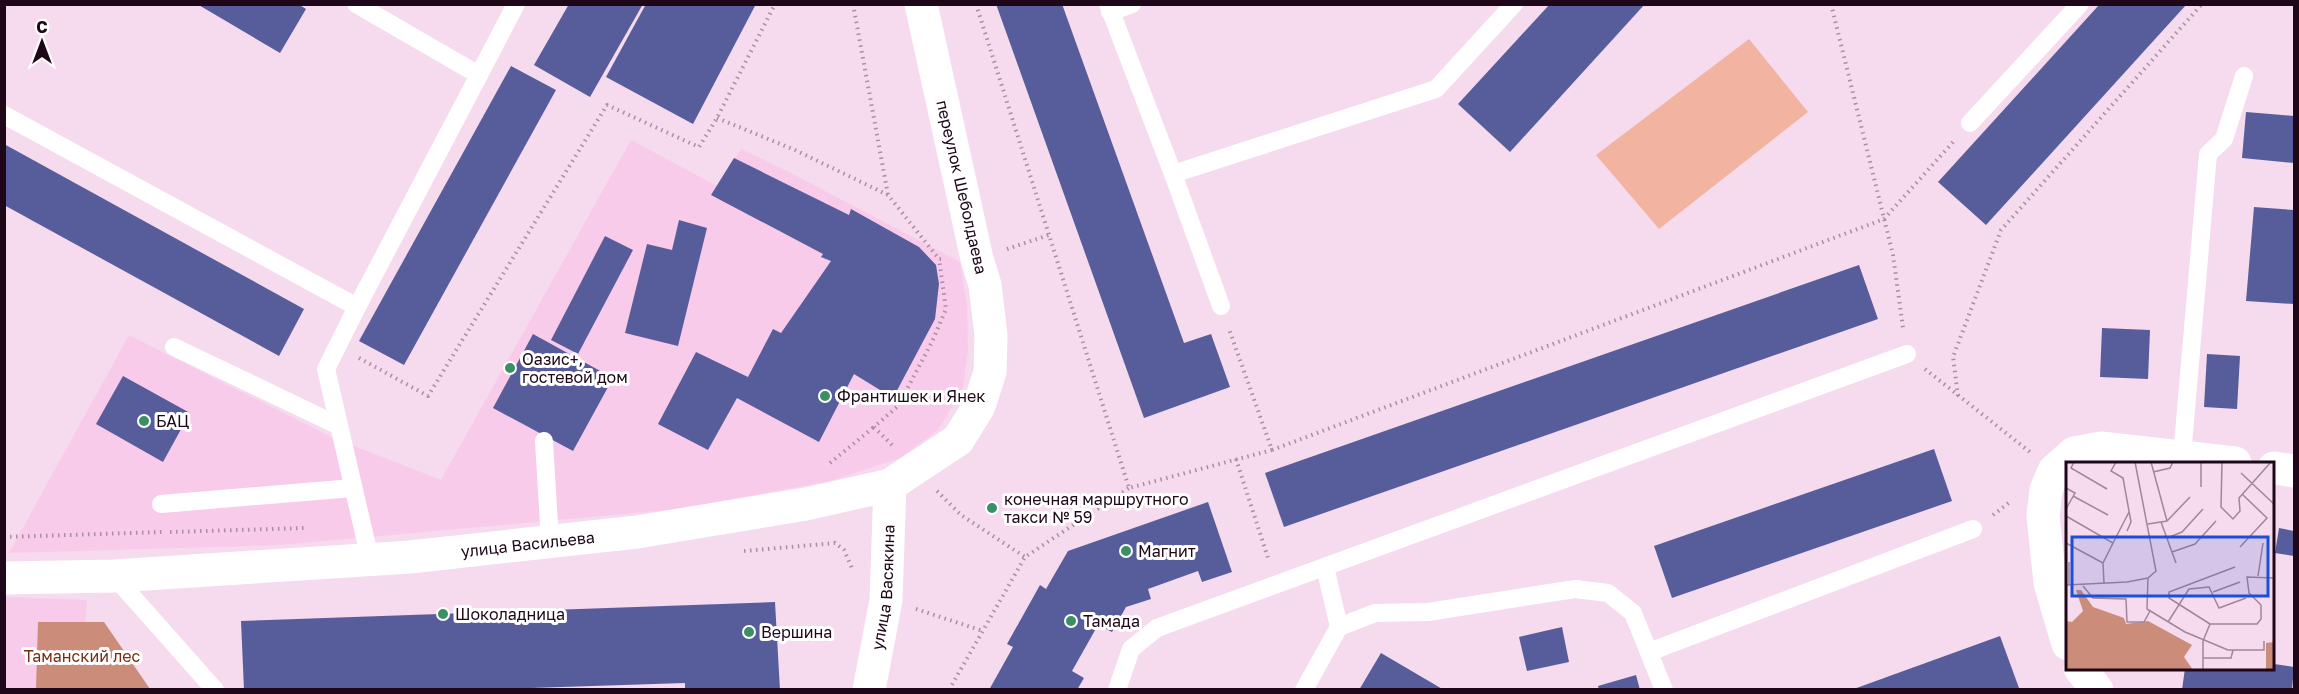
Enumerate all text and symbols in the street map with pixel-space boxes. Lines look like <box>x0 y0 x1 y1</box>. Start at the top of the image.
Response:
north arrow <box>12 12 72 72</box>
text: С <box>36 17 48 37</box>
street label: переулок Шеболдаева <box>932 98 992 276</box>
place label: Оазис+, гостевой дом <box>522 349 628 387</box>
marker: Оазис+, гостевой дом <box>503 361 517 375</box>
place label: Франтишек и Янек <box>837 386 985 406</box>
marker: Франтишек и Янек <box>818 389 832 403</box>
place label: БАЦ <box>156 411 189 431</box>
marker: БАЦ <box>137 414 151 428</box>
inset map <box>2066 462 2275 670</box>
place label: конечная маршрутного такси № 59 <box>1004 489 1188 527</box>
marker: конечная маршрутного такси № 59 <box>985 501 999 515</box>
street label: улица Васякина <box>867 524 899 652</box>
street label: улица Васильева <box>460 527 596 561</box>
place label: Магнит <box>1138 541 1196 561</box>
marker: Магнит <box>1119 544 1133 558</box>
place label: Шоколадница <box>455 604 565 624</box>
marker: Шоколадница <box>436 607 450 621</box>
place label: Тамада <box>1083 611 1140 631</box>
marker: Тамада <box>1064 614 1078 628</box>
place label: Вершина <box>761 622 832 642</box>
marker: Вершина <box>742 625 756 639</box>
park label: Таманский лес <box>24 646 141 666</box>

